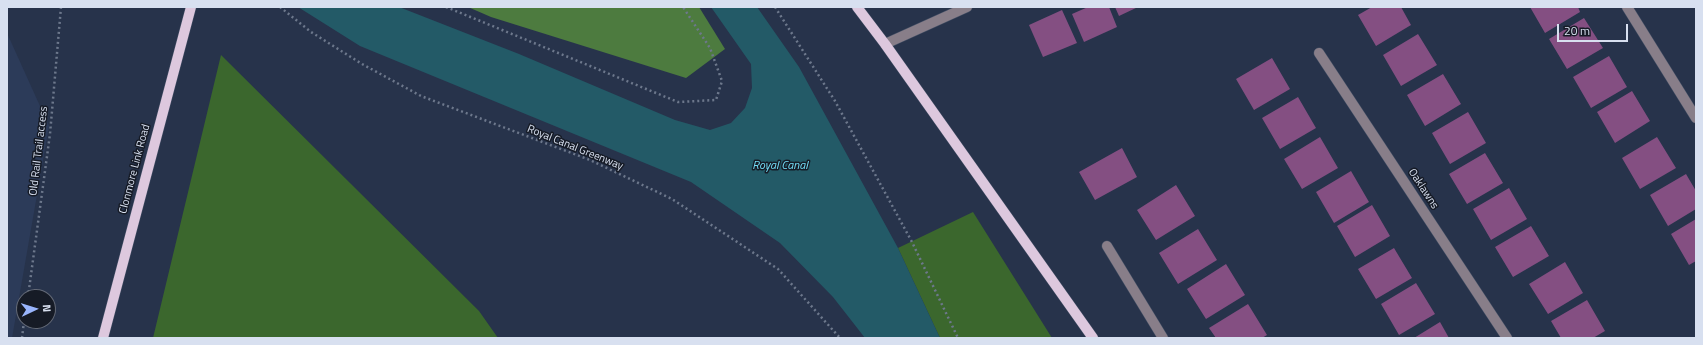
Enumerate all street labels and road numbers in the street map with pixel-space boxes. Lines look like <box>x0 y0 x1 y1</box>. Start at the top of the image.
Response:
street label: Old Rail Trail access <box>27 106 51 196</box>
street label: Clonmore Link Road <box>117 123 153 215</box>
street label: Royal Canal Greenway <box>525 123 625 173</box>
street label: Oaklawns <box>1405 166 1441 212</box>

